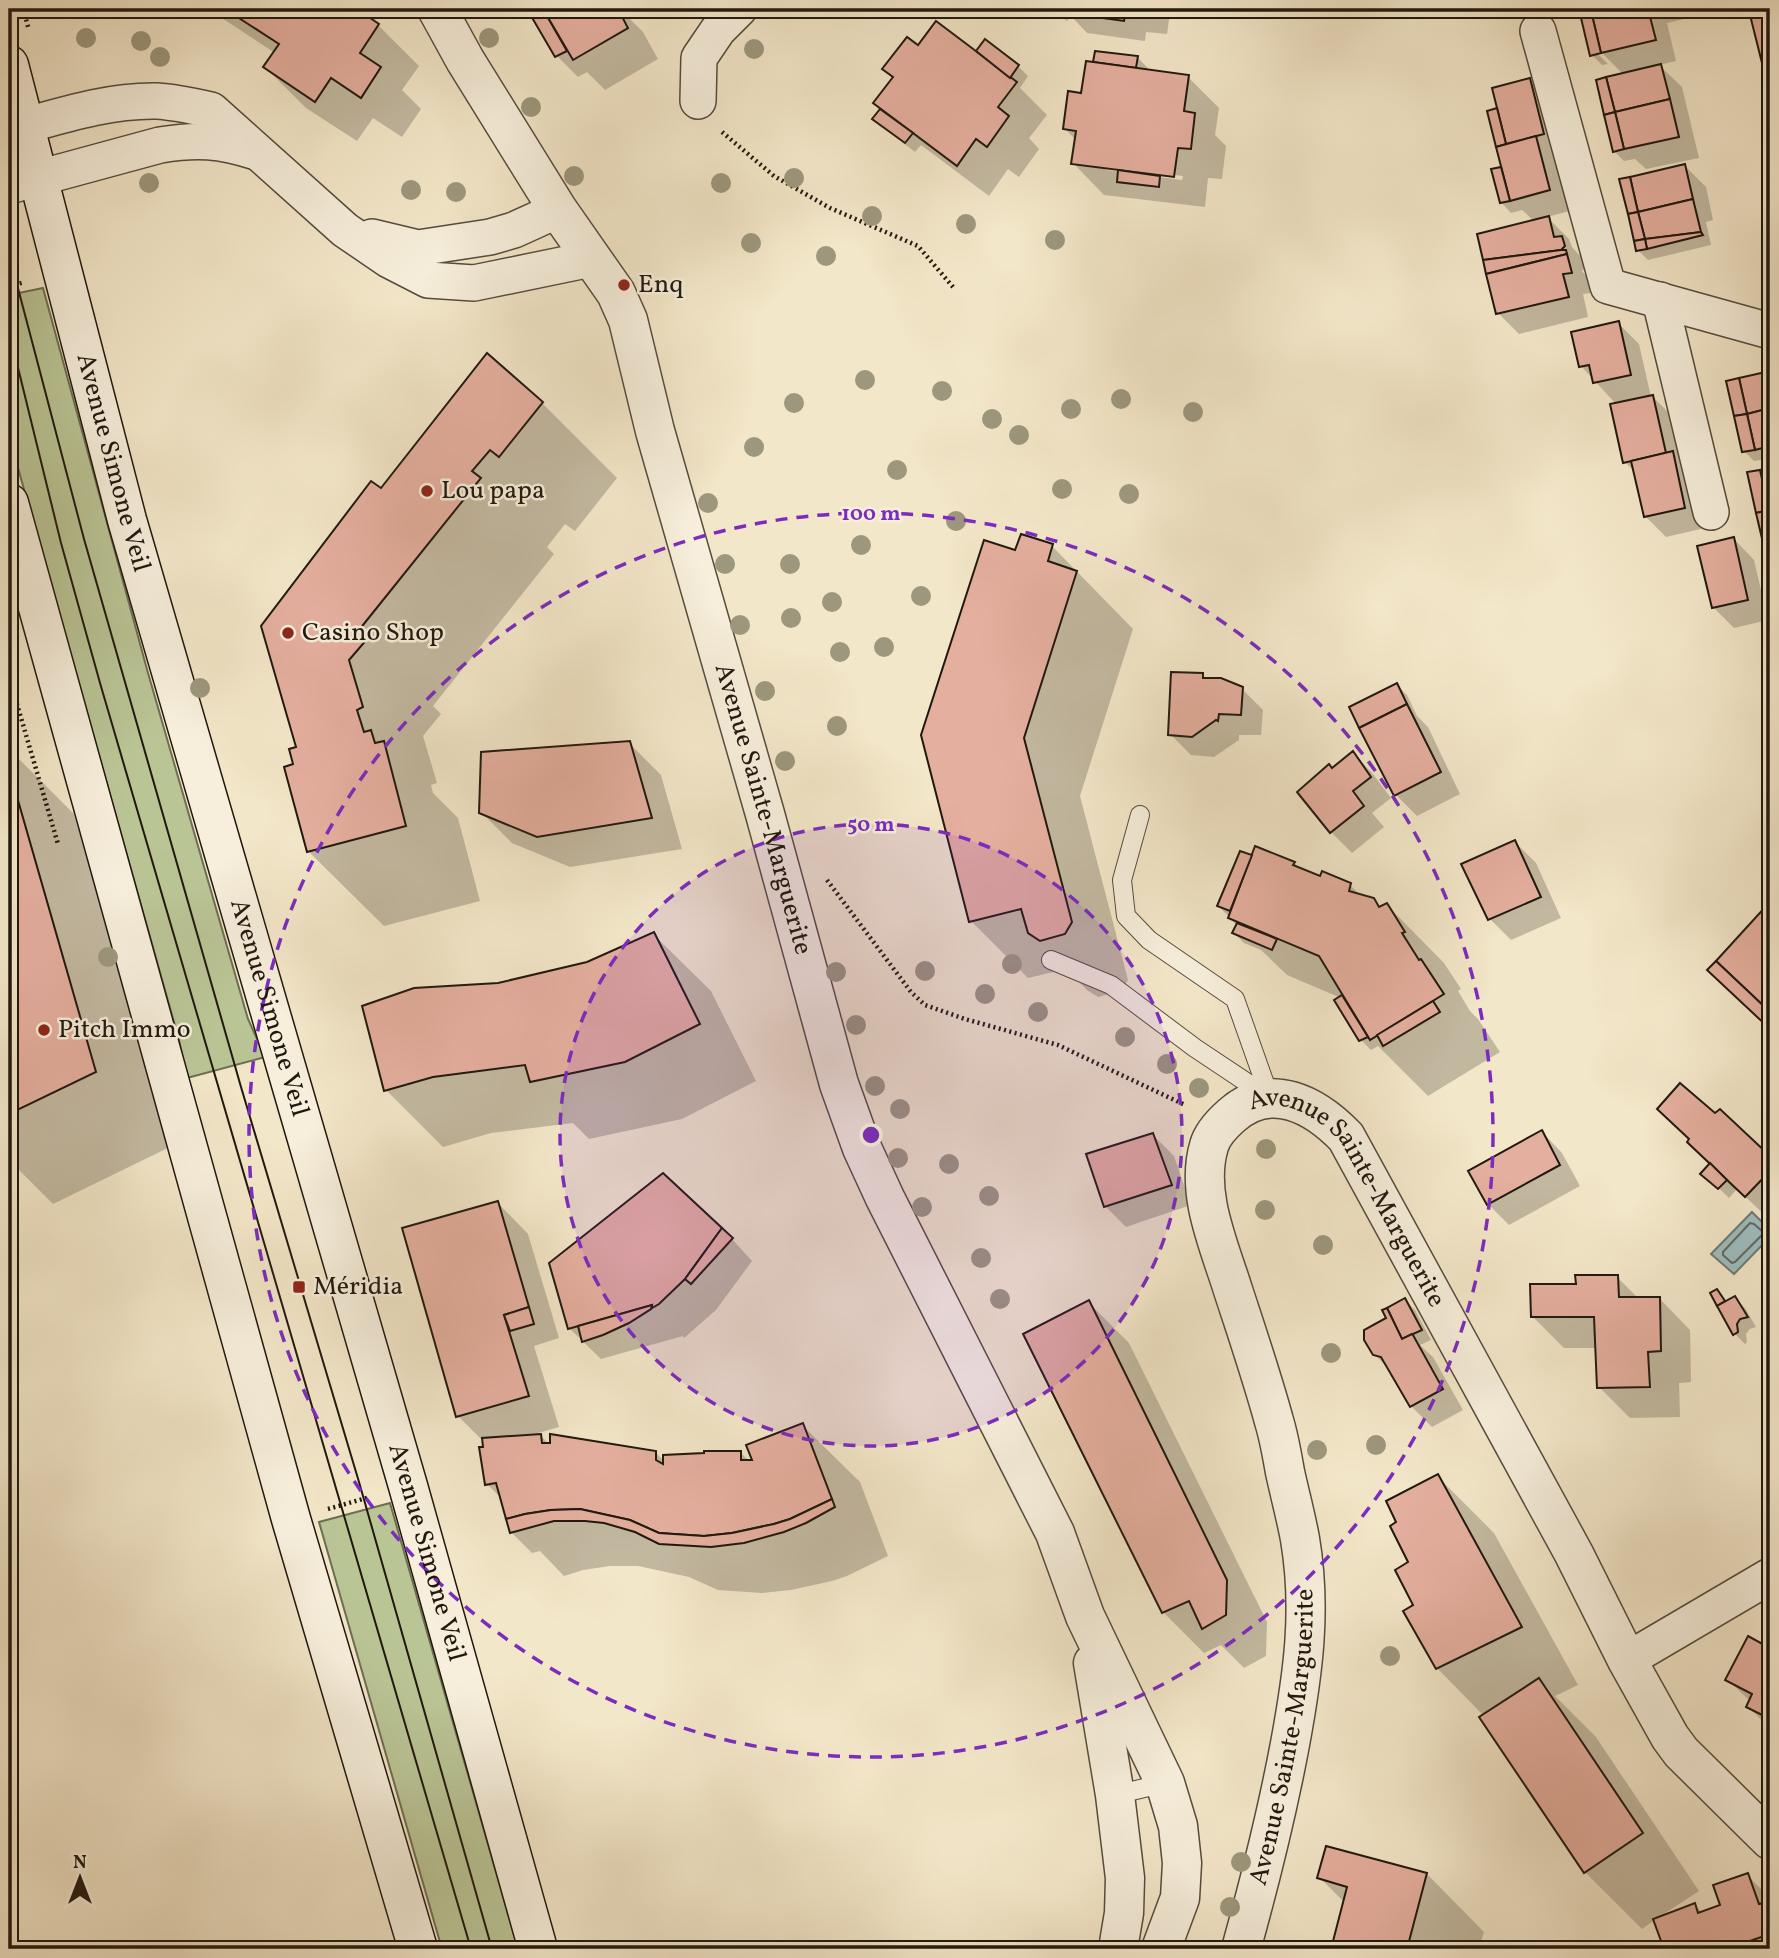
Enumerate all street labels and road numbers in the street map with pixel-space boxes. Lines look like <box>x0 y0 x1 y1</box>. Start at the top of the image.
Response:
street label: Avenue Simone Veil <box>67 349 159 576</box>
street label: Avenue Sainte-Marguerite <box>705 659 821 959</box>
street label: Avenue Simone Veil <box>220 895 318 1121</box>
street label: Avenue Sainte-Marguerite <box>1244 1080 1454 1314</box>
street label: Avenue Simone Veil <box>379 1439 474 1665</box>
street label: Avenue Sainte-Marguerite <box>1241 1588 1324 1889</box>

